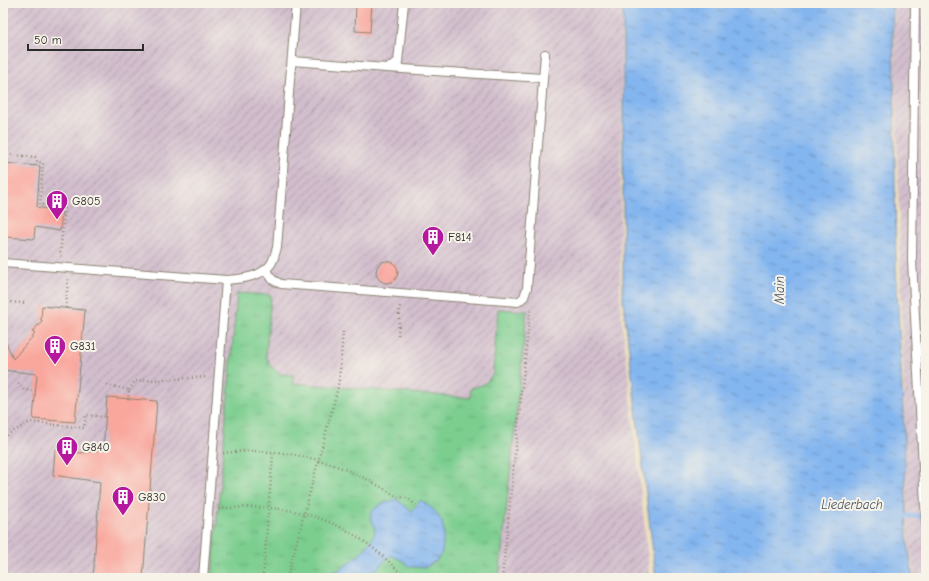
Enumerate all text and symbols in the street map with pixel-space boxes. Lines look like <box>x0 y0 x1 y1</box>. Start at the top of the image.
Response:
scale bar <box>28 26 143 52</box>
text: 50 m <box>34 33 62 47</box>
building icon: G805 <box>44 188 70 221</box>
place label: G805 <box>72 194 101 208</box>
building icon: F814 <box>420 224 446 257</box>
place label: F814 <box>448 230 472 244</box>
water label: Main <box>772 276 787 305</box>
building icon: G831 <box>42 333 68 366</box>
place label: G831 <box>70 339 96 353</box>
building icon: G840 <box>54 434 80 467</box>
place label: G840 <box>82 440 110 454</box>
building icon: G830 <box>110 484 136 517</box>
place label: G830 <box>138 490 166 504</box>
water label: Liederbach <box>821 497 883 512</box>

